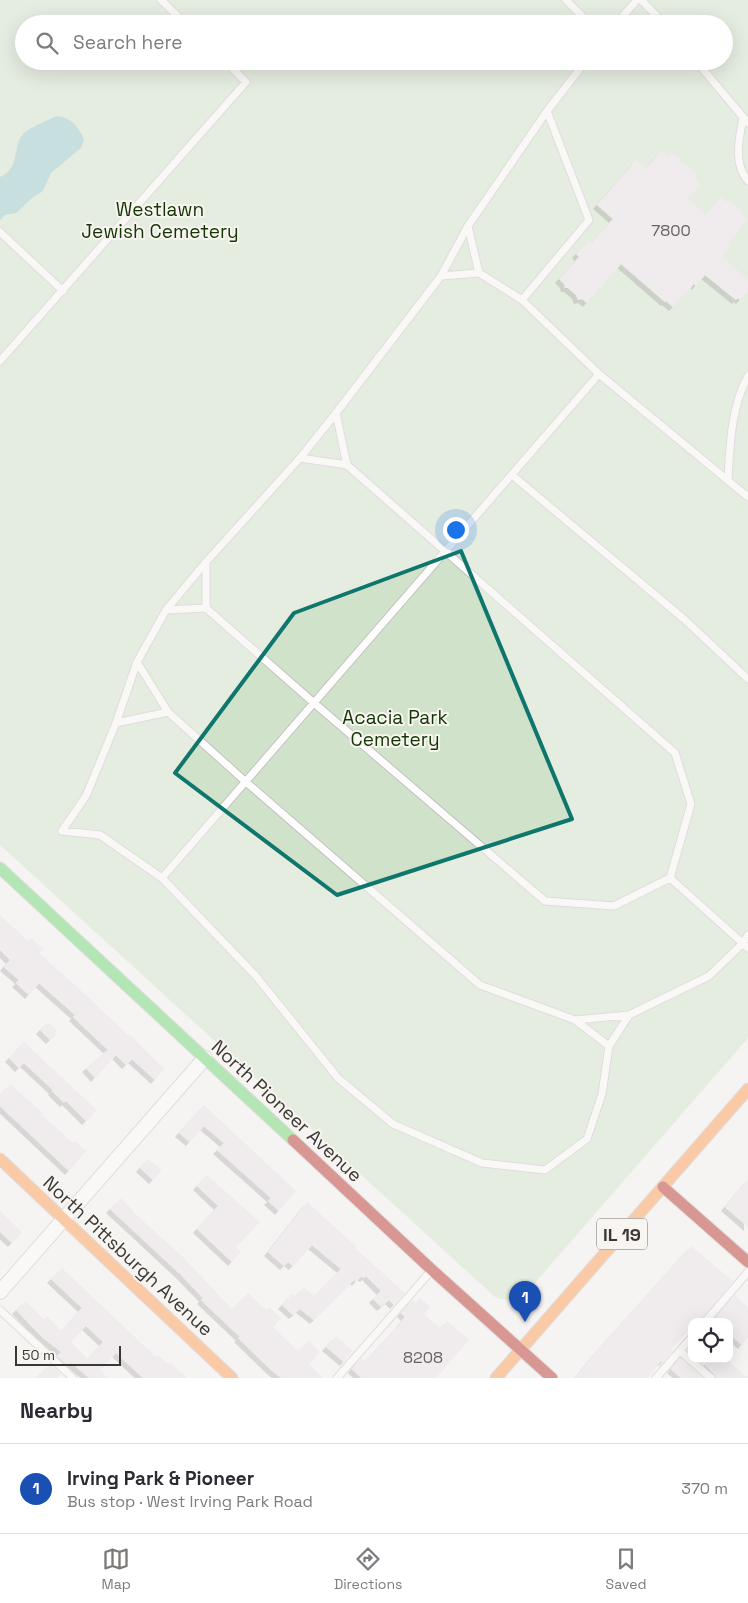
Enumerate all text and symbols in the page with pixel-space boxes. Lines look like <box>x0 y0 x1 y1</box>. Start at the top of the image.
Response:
search box <box>15 15 733 70</box>
icon: search <box>33 29 61 57</box>
text: Search here <box>73 30 183 55</box>
park label: Westlawn Jewish Cemetery <box>81 197 239 244</box>
house number: 7800 <box>651 220 691 241</box>
your location <box>443 517 469 543</box>
park label: Acacia Park Cemetery <box>342 705 448 752</box>
street label: North Pioneer Avenue <box>206 1034 368 1188</box>
street label: North Pittsburgh Avenue <box>38 1170 218 1342</box>
road number: IL 19 <box>597 1218 647 1250</box>
pin: 1 <box>509 1281 541 1322</box>
map controls <box>688 1318 733 1363</box>
button: locate <box>688 1318 733 1363</box>
scale bar <box>15 1343 121 1366</box>
text: 50 m <box>22 1346 55 1364</box>
house number: 8208 <box>403 1347 443 1368</box>
text: Nearby <box>20 1397 93 1424</box>
text: Irving Park & Pioneer <box>67 1466 254 1491</box>
text: 1 <box>32 1478 40 1499</box>
text: 370 m <box>681 1478 728 1499</box>
text: Bus stop · West Irving Park Road <box>67 1491 313 1512</box>
tab: Map <box>102 1545 131 1593</box>
tab: Directions <box>334 1545 402 1593</box>
tab: Saved <box>606 1545 646 1593</box>

